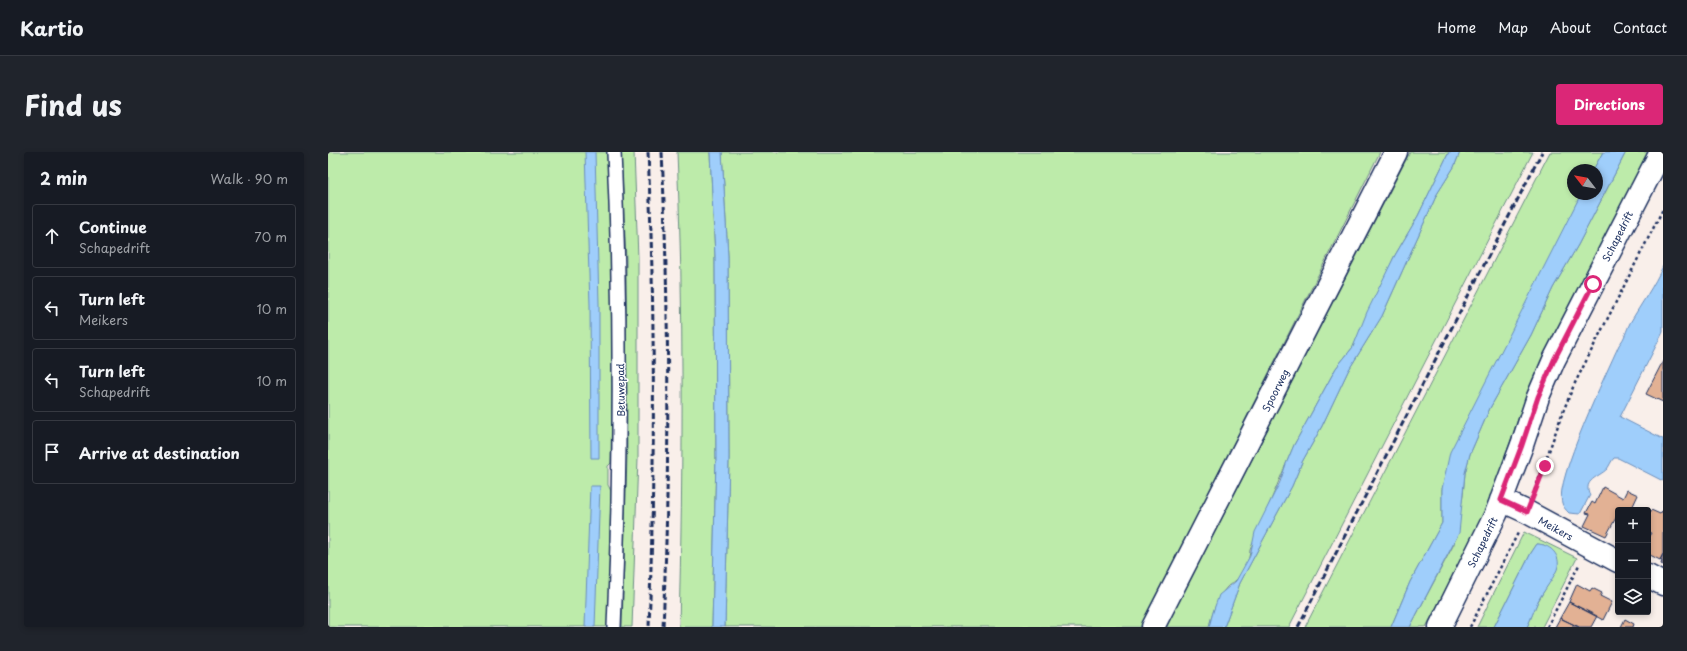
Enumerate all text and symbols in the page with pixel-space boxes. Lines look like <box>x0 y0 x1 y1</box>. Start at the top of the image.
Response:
text: Kartio <box>20 14 83 42</box>
text: Home <box>1437 17 1476 38</box>
text: Map <box>1498 17 1528 38</box>
text: About <box>1550 17 1591 38</box>
text: Contact <box>1613 17 1667 38</box>
text: Find us <box>24 83 122 126</box>
button: Directions <box>1556 84 1663 125</box>
north arrow <box>1567 164 1603 200</box>
text: 2 min <box>40 165 87 191</box>
text: Walk · 90 m <box>211 169 288 188</box>
street label: Schapedrift <box>1598 208 1636 264</box>
text: Continue <box>79 215 147 238</box>
icon: ahead <box>41 225 63 247</box>
text: 70 m <box>254 227 287 246</box>
text: Schapedrift <box>79 238 150 257</box>
route start <box>1584 275 1602 293</box>
text: Turn left <box>79 287 145 310</box>
icon: left <box>41 297 63 319</box>
text: 10 m <box>257 299 287 318</box>
text: Meikers <box>79 310 128 329</box>
text: Turn left <box>79 359 145 382</box>
street label: Betuwepad <box>612 363 628 417</box>
street label: Spoorweg <box>1258 366 1292 414</box>
icon: left <box>41 369 63 391</box>
text: 10 m <box>257 371 287 390</box>
text: Schapedrift <box>79 382 150 401</box>
icon: arrive <box>41 441 63 463</box>
text: Arrive at destination <box>79 441 240 464</box>
route end <box>1536 457 1554 475</box>
map controls <box>1615 507 1651 615</box>
button: + <box>1615 507 1651 543</box>
street label: Meikers <box>1536 512 1576 544</box>
street label: Schapedrift <box>1463 514 1501 570</box>
button: − <box>1615 543 1651 579</box>
button: layers <box>1615 579 1651 615</box>

